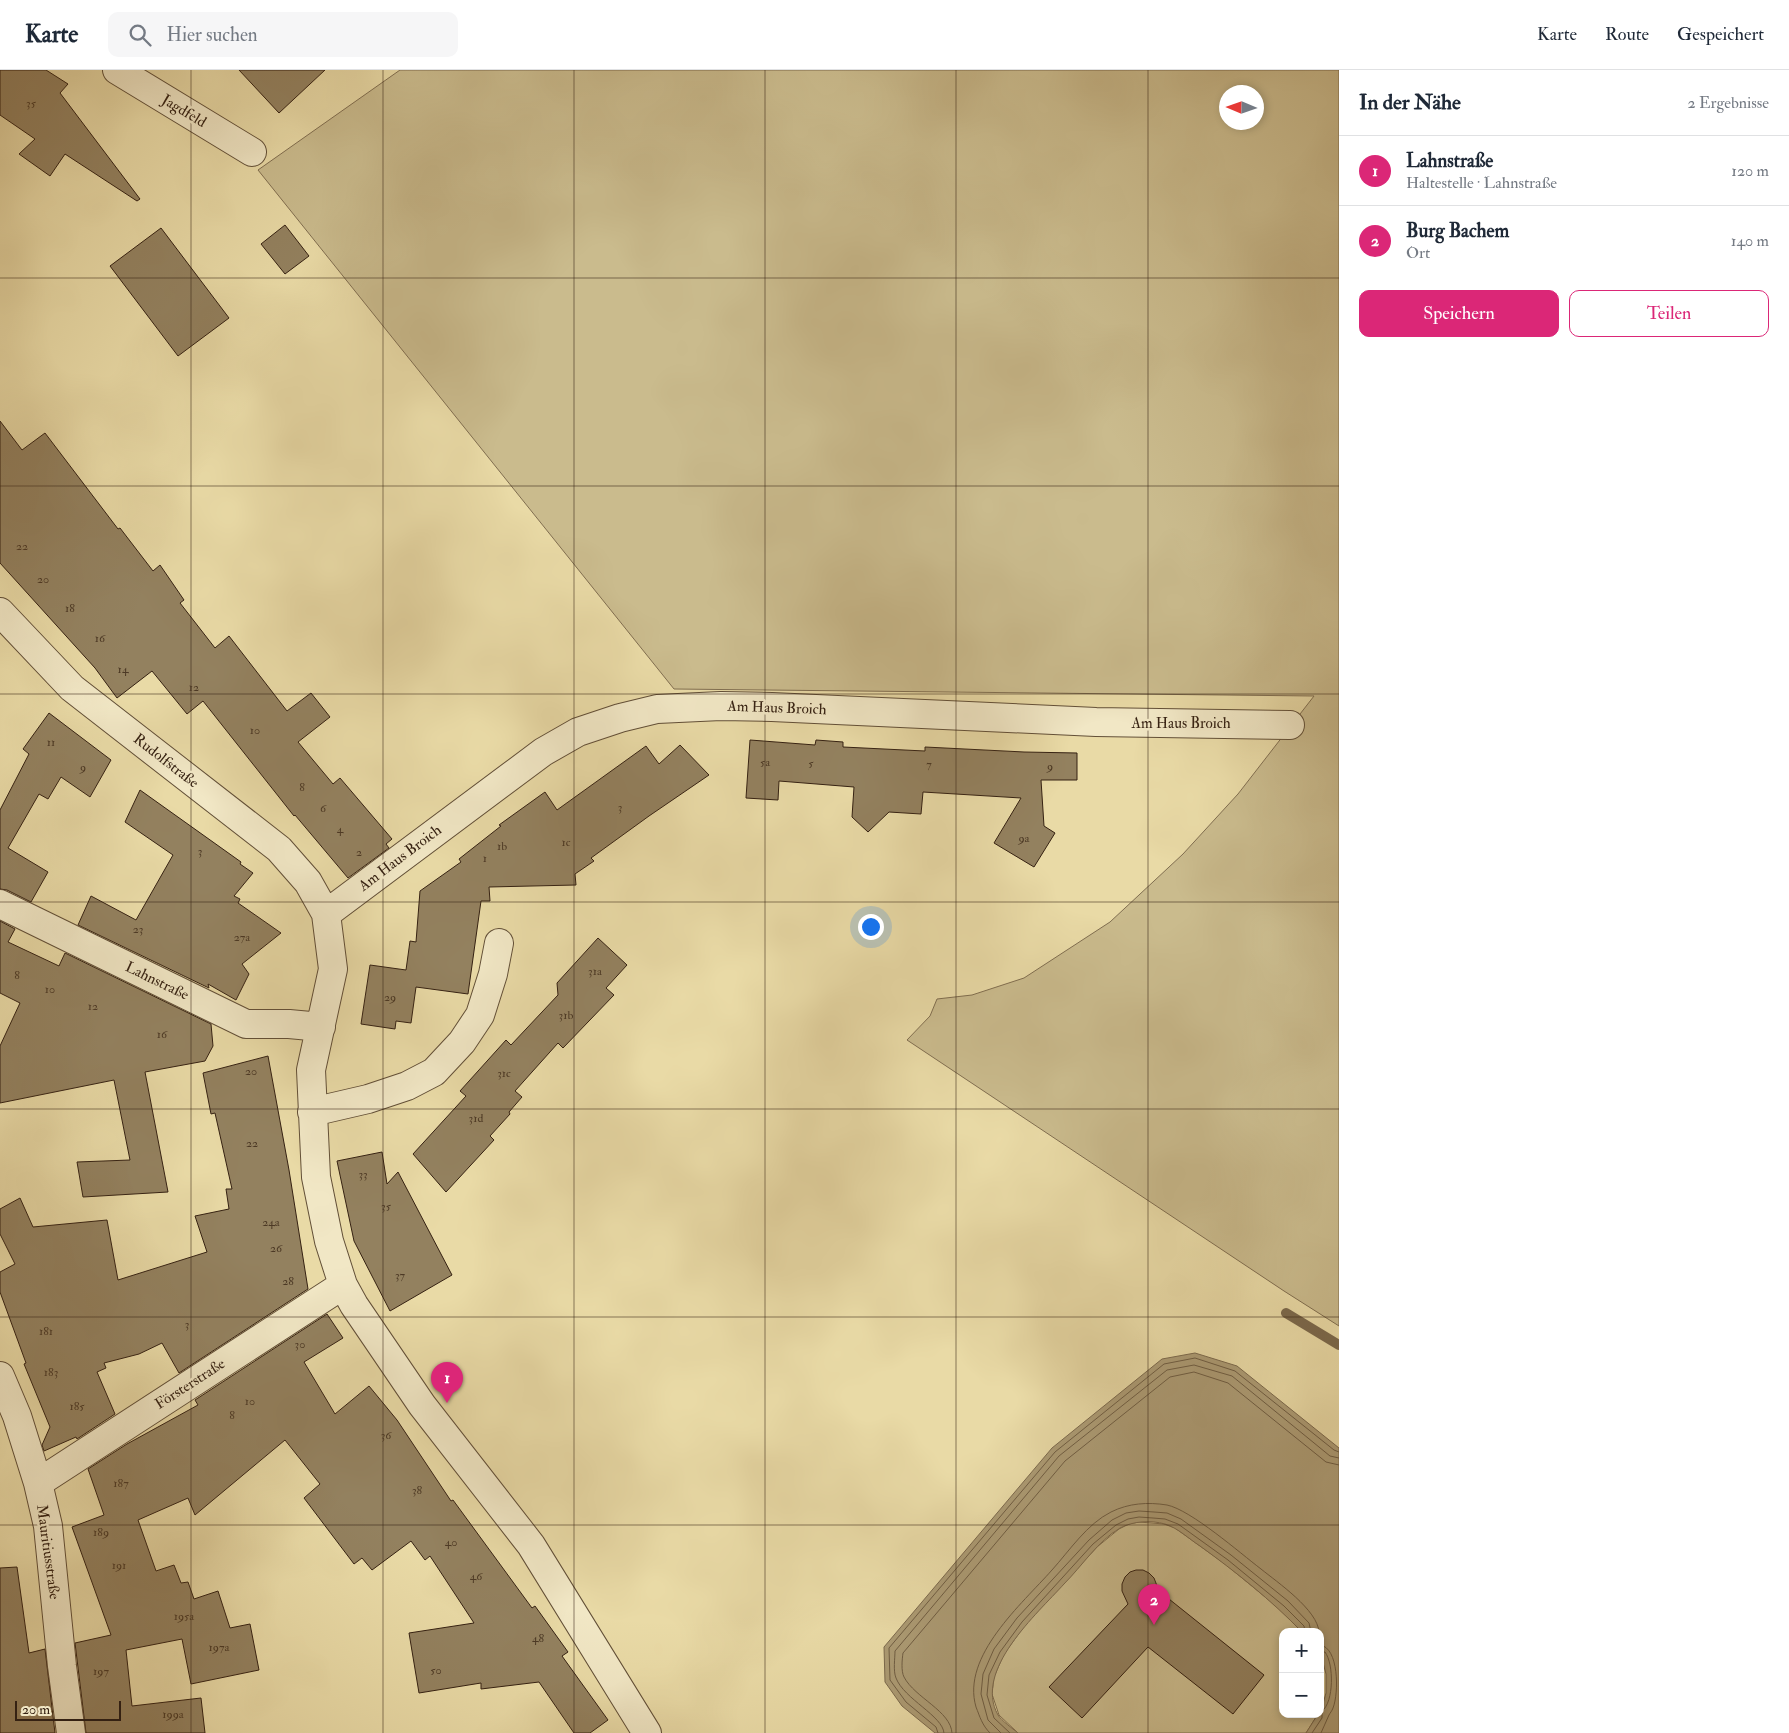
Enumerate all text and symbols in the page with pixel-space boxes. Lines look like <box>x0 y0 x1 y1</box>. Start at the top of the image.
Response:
search box <box>108 12 458 57</box>
text: Karte <box>25 19 78 50</box>
icon: search <box>126 21 154 49</box>
text: Hier suchen <box>166 23 258 47</box>
text: Karte <box>1537 23 1577 46</box>
text: Route <box>1605 23 1649 46</box>
text: Gespeichert <box>1677 23 1764 46</box>
north arrow <box>1219 85 1264 130</box>
text: In der Nähe <box>1359 89 1461 116</box>
street label: Jagdfeld <box>157 90 210 133</box>
text: 2 Ergebnisse <box>1688 93 1769 113</box>
house number: 35 <box>26 96 37 111</box>
text: Lahnstraße <box>1406 149 1493 173</box>
text: 1 <box>1372 161 1378 181</box>
text: 120 m <box>1731 161 1769 181</box>
text: Haltestelle · Lahnstraße <box>1406 173 1557 193</box>
text: Burg Bachem <box>1406 219 1509 243</box>
text: 2 <box>1371 231 1379 251</box>
text: 140 m <box>1731 231 1769 251</box>
text: Ort <box>1406 243 1430 263</box>
button: Speichern <box>1359 290 1559 337</box>
button: Teilen <box>1569 290 1769 337</box>
house number: 22 <box>16 539 28 554</box>
house number: 20 <box>37 572 49 587</box>
house number: 18 <box>65 601 75 616</box>
house number: 16 <box>95 631 106 646</box>
house number: 14 <box>118 662 129 677</box>
house number: 12 <box>189 680 199 695</box>
street label: Am Haus Broich <box>726 697 827 719</box>
street label: Am Haus Broich <box>1130 714 1231 733</box>
house number: 10 <box>250 723 260 738</box>
street label: Rudolfstraße <box>130 730 202 792</box>
house number: 11 <box>47 735 55 750</box>
house number: 5a <box>760 755 771 770</box>
house number: 5 <box>808 756 814 771</box>
house number: 7 <box>926 757 932 772</box>
house number: 9 <box>1046 759 1053 774</box>
house number: 9 <box>79 760 86 775</box>
house number: 8 <box>299 780 305 795</box>
house number: 3 <box>618 800 622 815</box>
house number: 6 <box>320 801 327 816</box>
street label: Am Haus Broich <box>354 821 445 896</box>
house number: 4 <box>337 822 344 837</box>
house number: 9a <box>1017 831 1031 846</box>
house number: 1c <box>561 835 571 850</box>
house number: 1b <box>497 839 507 854</box>
house number: 3 <box>198 844 202 859</box>
house number: 2 <box>356 845 362 860</box>
house number: 1 <box>483 851 487 866</box>
your location <box>858 914 884 940</box>
house number: 23 <box>133 922 143 937</box>
house number: 27a <box>234 930 251 945</box>
street label: Lahnstraße <box>122 957 192 1005</box>
house number: 31a <box>588 964 603 979</box>
house number: 8 <box>14 968 20 983</box>
house number: 10 <box>45 982 55 997</box>
house number: 29 <box>384 990 396 1005</box>
house number: 12 <box>88 999 98 1014</box>
house number: 31b <box>559 1008 573 1023</box>
house number: 16 <box>157 1027 168 1042</box>
house number: 20 <box>245 1064 257 1079</box>
house number: 31c <box>497 1066 511 1081</box>
house number: 31d <box>469 1111 483 1126</box>
house number: 22 <box>246 1136 258 1151</box>
house number: 33 <box>358 1167 368 1182</box>
house number: 35 <box>381 1199 392 1214</box>
house number: 24a <box>262 1215 281 1230</box>
house number: 26 <box>270 1241 283 1256</box>
house number: 37 <box>395 1268 406 1283</box>
house number: 28 <box>282 1274 294 1289</box>
house number: 3 <box>185 1317 189 1332</box>
house number: 181 <box>39 1324 53 1339</box>
house number: 30 <box>295 1337 305 1352</box>
street label: Försterstraße <box>151 1354 229 1414</box>
pin: 1 <box>431 1362 463 1403</box>
house number: 183 <box>44 1365 58 1380</box>
house number: 10 <box>245 1394 255 1409</box>
house number: 185 <box>69 1399 85 1414</box>
house number: 8 <box>229 1408 235 1423</box>
house number: 36 <box>381 1428 392 1443</box>
house number: 187 <box>113 1476 129 1491</box>
house number: 38 <box>412 1483 422 1498</box>
street label: Mauritiusstraße <box>32 1503 64 1601</box>
house number: 189 <box>93 1525 109 1540</box>
house number: 40 <box>445 1535 457 1550</box>
house number: 191 <box>112 1558 126 1573</box>
house number: 46 <box>470 1569 483 1584</box>
pin: 2 <box>1138 1584 1170 1625</box>
house number: 195a <box>174 1609 195 1624</box>
map controls <box>1279 1628 1324 1718</box>
button: + <box>1279 1628 1324 1673</box>
house number: 48 <box>532 1631 544 1646</box>
house number: 197a <box>209 1640 230 1655</box>
house number: 50 <box>430 1663 442 1678</box>
house number: 197 <box>93 1664 109 1679</box>
button: − <box>1279 1673 1324 1718</box>
scale bar <box>15 1698 121 1721</box>
text: 20 m <box>22 1701 50 1718</box>
house number: 199a <box>162 1707 185 1722</box>

